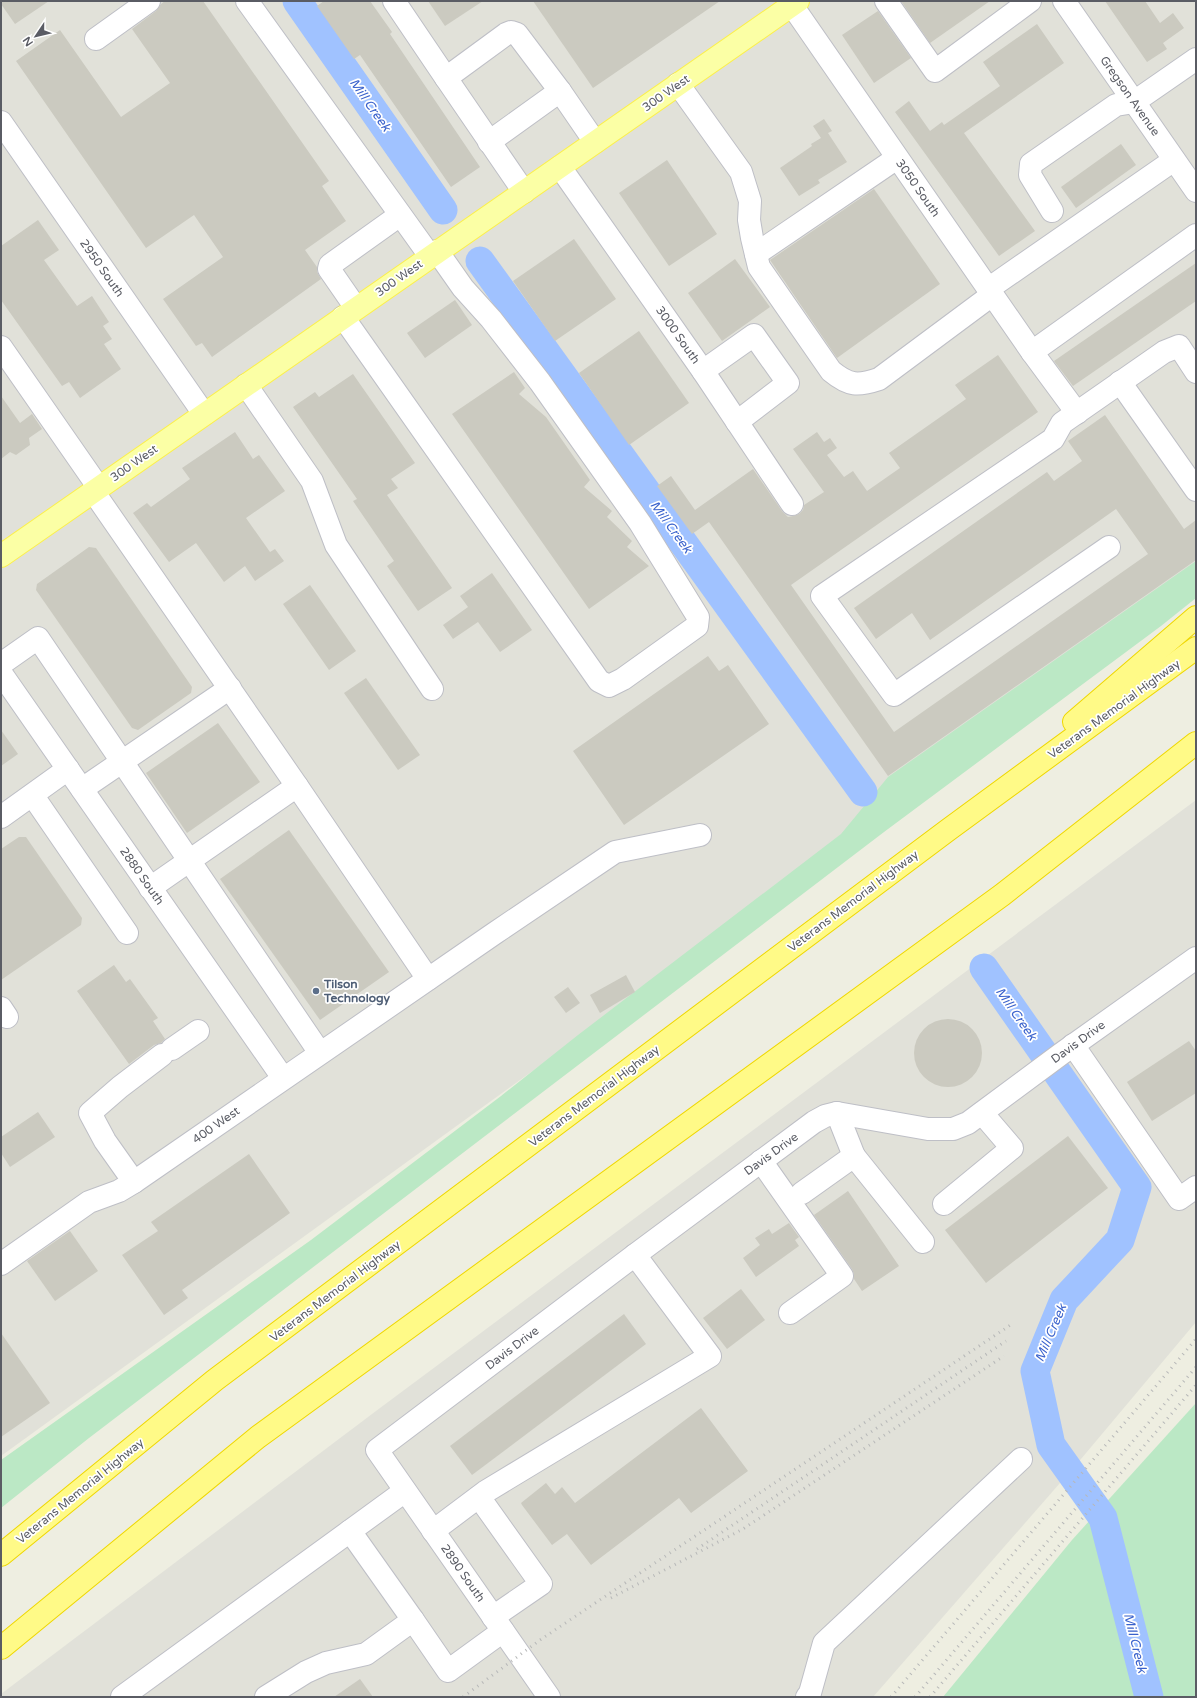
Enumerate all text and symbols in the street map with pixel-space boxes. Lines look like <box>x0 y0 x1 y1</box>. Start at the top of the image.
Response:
north arrow <box>16 16 56 56</box>
text: N <box>20 34 36 49</box>
street label: Gregson Avenue <box>1097 53 1163 139</box>
street label: 300 West <box>640 71 693 114</box>
water label: Mill Creek <box>346 75 395 135</box>
street label: 3050 South <box>893 156 943 220</box>
street label: 2950 South <box>77 236 127 300</box>
street label: 300 West <box>373 256 426 299</box>
street label: 3000 South <box>653 303 703 367</box>
street label: 300 West <box>108 441 161 484</box>
water label: Mill Creek <box>647 498 696 557</box>
street label: Veterans Memorial Highway <box>1045 656 1183 762</box>
street label: 2880 South <box>117 844 167 908</box>
street label: Veterans Memorial Highway <box>785 847 921 955</box>
place label: Tilson Technology <box>323 977 390 1006</box>
water label: Mill Creek <box>992 984 1041 1044</box>
marker: Tilson Technology <box>311 986 321 996</box>
street label: Davis Drive <box>1048 1018 1108 1066</box>
street label: Veterans Memorial Highway <box>526 1042 662 1150</box>
street label: 400 West <box>190 1103 243 1146</box>
street label: Davis Drive <box>741 1130 801 1178</box>
street label: Veterans Memorial Highway <box>267 1237 403 1345</box>
water label: Mill Creek <box>1032 1301 1071 1364</box>
street label: Davis Drive <box>483 1323 542 1373</box>
street label: Veterans Memorial Highway <box>14 1435 147 1547</box>
street label: 2890 South <box>438 1541 488 1605</box>
water label: Mill Creek <box>1120 1611 1150 1675</box>

